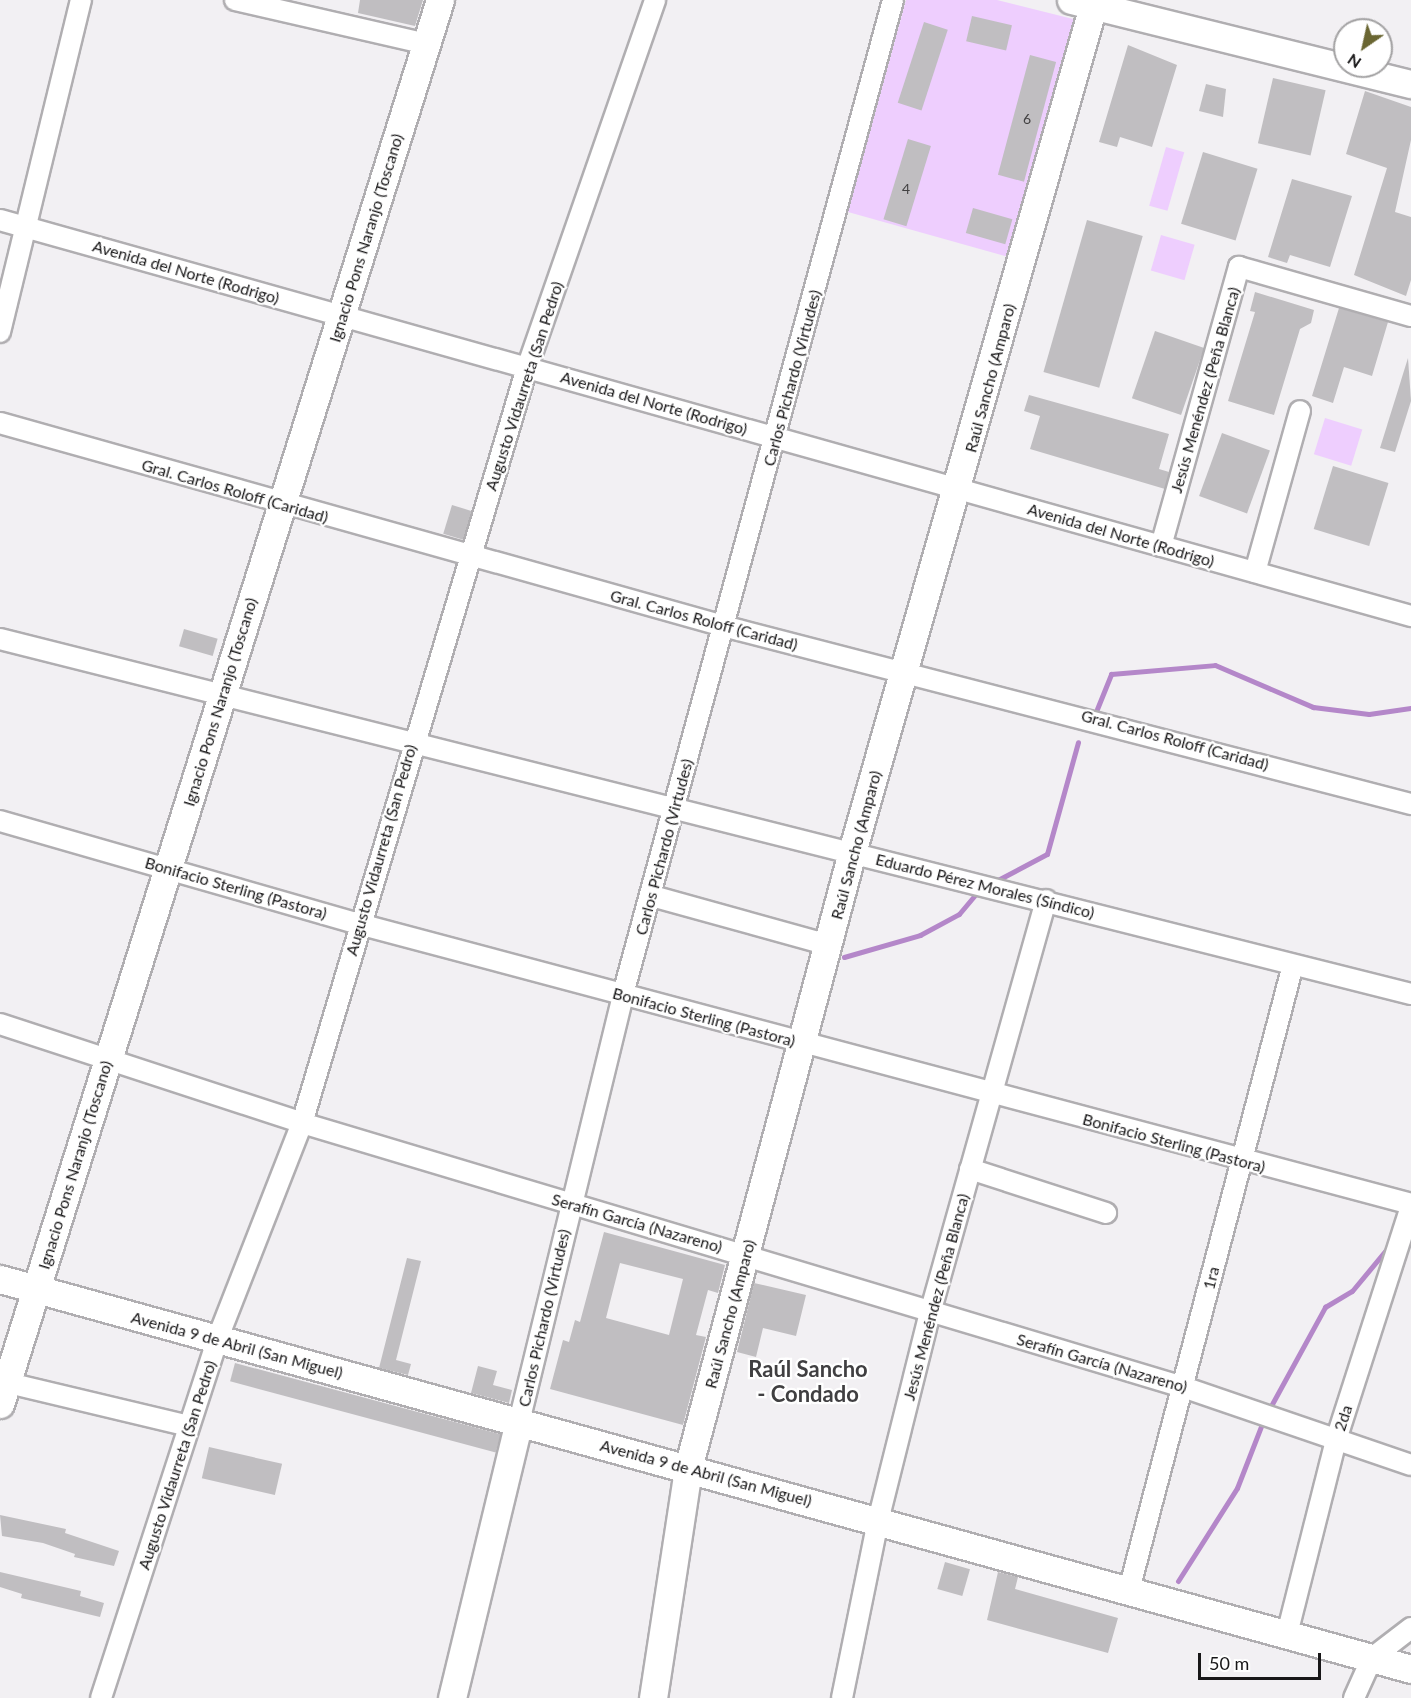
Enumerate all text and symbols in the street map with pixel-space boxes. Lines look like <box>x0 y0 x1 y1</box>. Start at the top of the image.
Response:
north arrow <box>1333 18 1393 78</box>
text: N <box>1343 50 1364 73</box>
house number: 6 <box>1023 111 1031 127</box>
street label: Ignacio Pons Naranjo (Toscano) <box>325 131 407 345</box>
house number: 4 <box>902 181 910 197</box>
street label: Avenida del Norte (Rodrigo) <box>90 236 282 308</box>
street label: Augusto Vidaurreta (San Pedro) <box>481 279 567 493</box>
street label: Jesús Menéndez (Peña Blanca) <box>1166 285 1244 495</box>
street label: Carlos Pichardo (Virtudes) <box>759 288 825 468</box>
street label: Raúl Sancho (Amparo) <box>961 301 1019 455</box>
street label: Avenida del Norte (Rodrigo) <box>558 367 750 439</box>
street label: Gral. Carlos Roloff (Caridad) <box>139 455 331 527</box>
street label: Avenida del Norte (Rodrigo) <box>1025 499 1217 571</box>
street label: Gral. Carlos Roloff (Caridad) <box>608 586 800 654</box>
street label: Ignacio Pons Naranjo (Toscano) <box>179 595 261 809</box>
street label: Gral. Carlos Roloff (Caridad) <box>1079 706 1271 774</box>
street label: Augusto Vidaurreta (San Pedro) <box>342 742 420 958</box>
street label: Carlos Pichardo (Virtudes) <box>631 757 697 937</box>
street label: Raúl Sancho (Amparo) <box>827 768 885 922</box>
street label: Eduardo Pérez Morales (Síndico) <box>874 850 1096 922</box>
street label: Bonifacio Sterling (Pastora) <box>143 853 329 923</box>
street label: Bonifacio Sterling (Pastora) <box>611 983 797 1051</box>
street label: Ignacio Pons Naranjo (Toscano) <box>34 1058 116 1272</box>
street label: Bonifacio Sterling (Pastora) <box>1081 1109 1267 1177</box>
street label: Serafín García (Nazareno) <box>550 1189 724 1257</box>
street label: Jesús Menéndez (Peña Blanca) <box>899 1192 973 1402</box>
street label: Carlos Pichardo (Virtudes) <box>514 1227 574 1409</box>
street label: Raúl Sancho (Amparo) <box>701 1237 759 1391</box>
street label: 1ra <box>1199 1265 1223 1291</box>
street label: Avenida 9 de Abril (San Miguel) <box>129 1307 345 1383</box>
street label: Serafín García (Nazareno) <box>1015 1329 1189 1397</box>
district label: Raúl Sancho - Condado <box>748 1355 868 1406</box>
street label: Augusto Vidaurreta (San Pedro) <box>134 1358 220 1572</box>
street label: 2da <box>1330 1403 1356 1433</box>
street label: Avenida 9 de Abril (San Miguel) <box>598 1435 814 1511</box>
scale bar <box>1201 1641 1324 1679</box>
text: 50 m <box>1209 1652 1249 1674</box>

